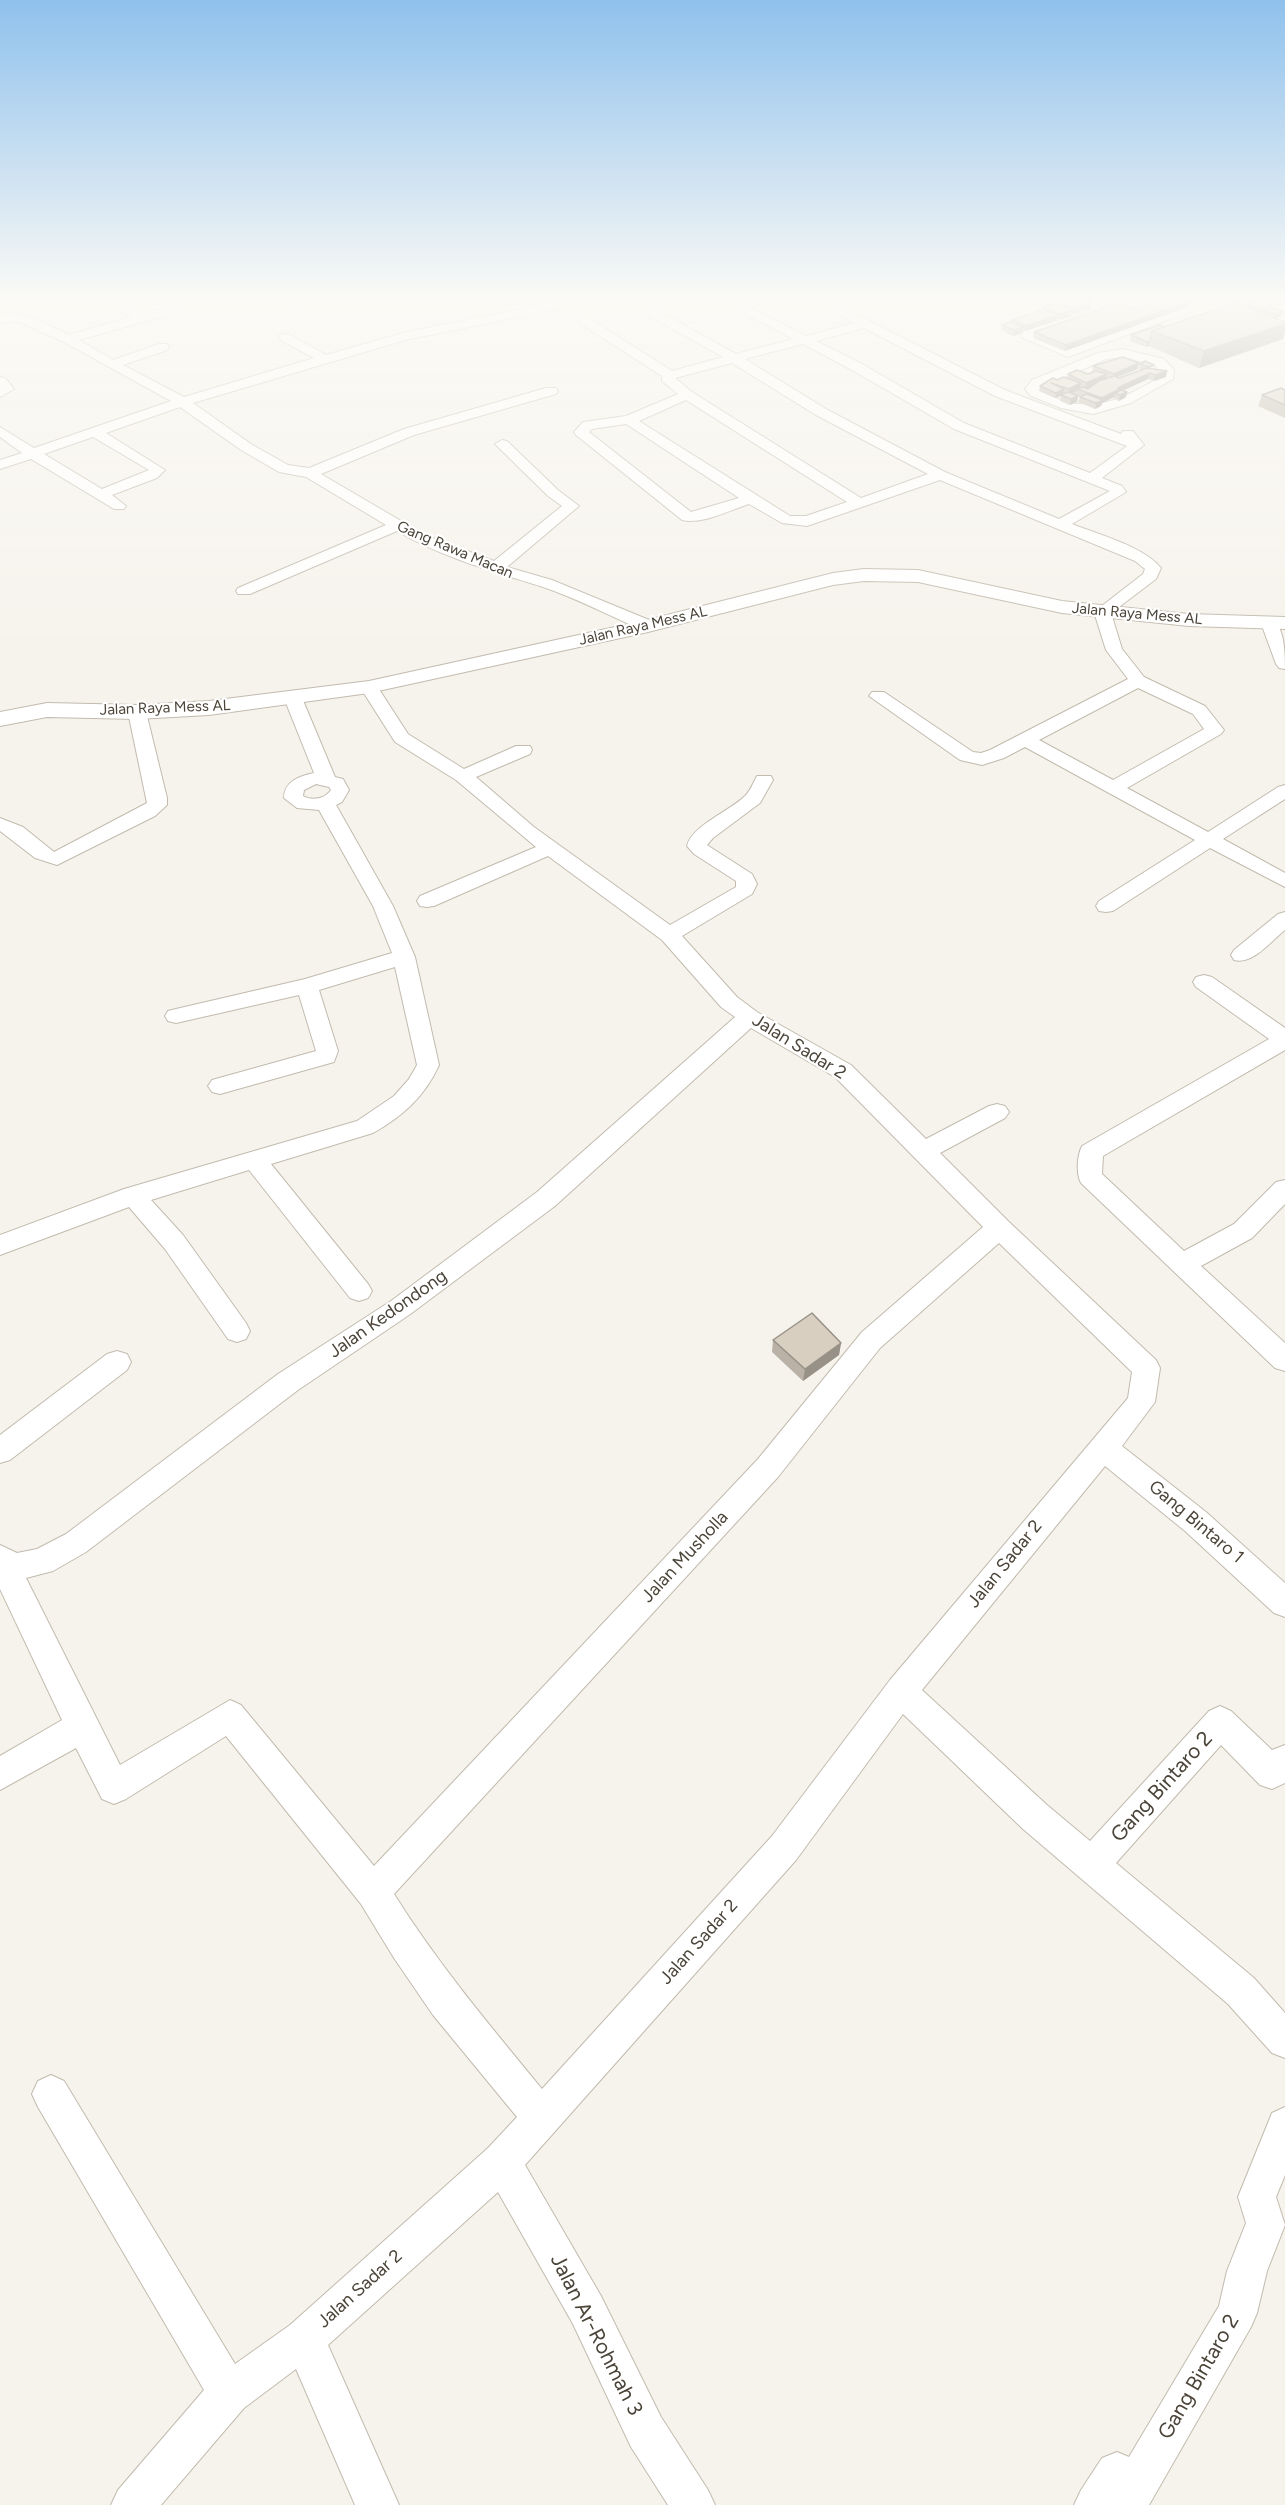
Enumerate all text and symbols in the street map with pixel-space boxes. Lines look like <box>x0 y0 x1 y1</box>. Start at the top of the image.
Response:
street label: Gang Rawa Macan <box>394 517 516 583</box>
street label: Jalan Raya Mess AL <box>1071 599 1203 629</box>
street label: Jalan Raya Mess AL <box>577 603 709 649</box>
street label: Jalan Raya Mess AL <box>99 697 231 719</box>
street label: Jalan Sadar 2 <box>748 1010 850 1084</box>
street label: Jalan Kedondong <box>325 1265 451 1363</box>
street label: Gang Bintaro 1 <box>1144 1476 1248 1568</box>
street label: Jalan Musholla <box>637 1507 733 1607</box>
street label: Jalan Sadar 2 <box>963 1516 1047 1612</box>
street label: Gang Bintaro 2 <box>1106 1727 1218 1847</box>
street label: Jalan Sadar 2 <box>655 1895 743 1989</box>
street label: Jalan Sadar 2 <box>313 2245 407 2333</box>
street label: Jalan Ar-Rohmah 3 <box>544 2250 648 2420</box>
street label: Gang Bintaro 2 <box>1153 2310 1245 2444</box>

